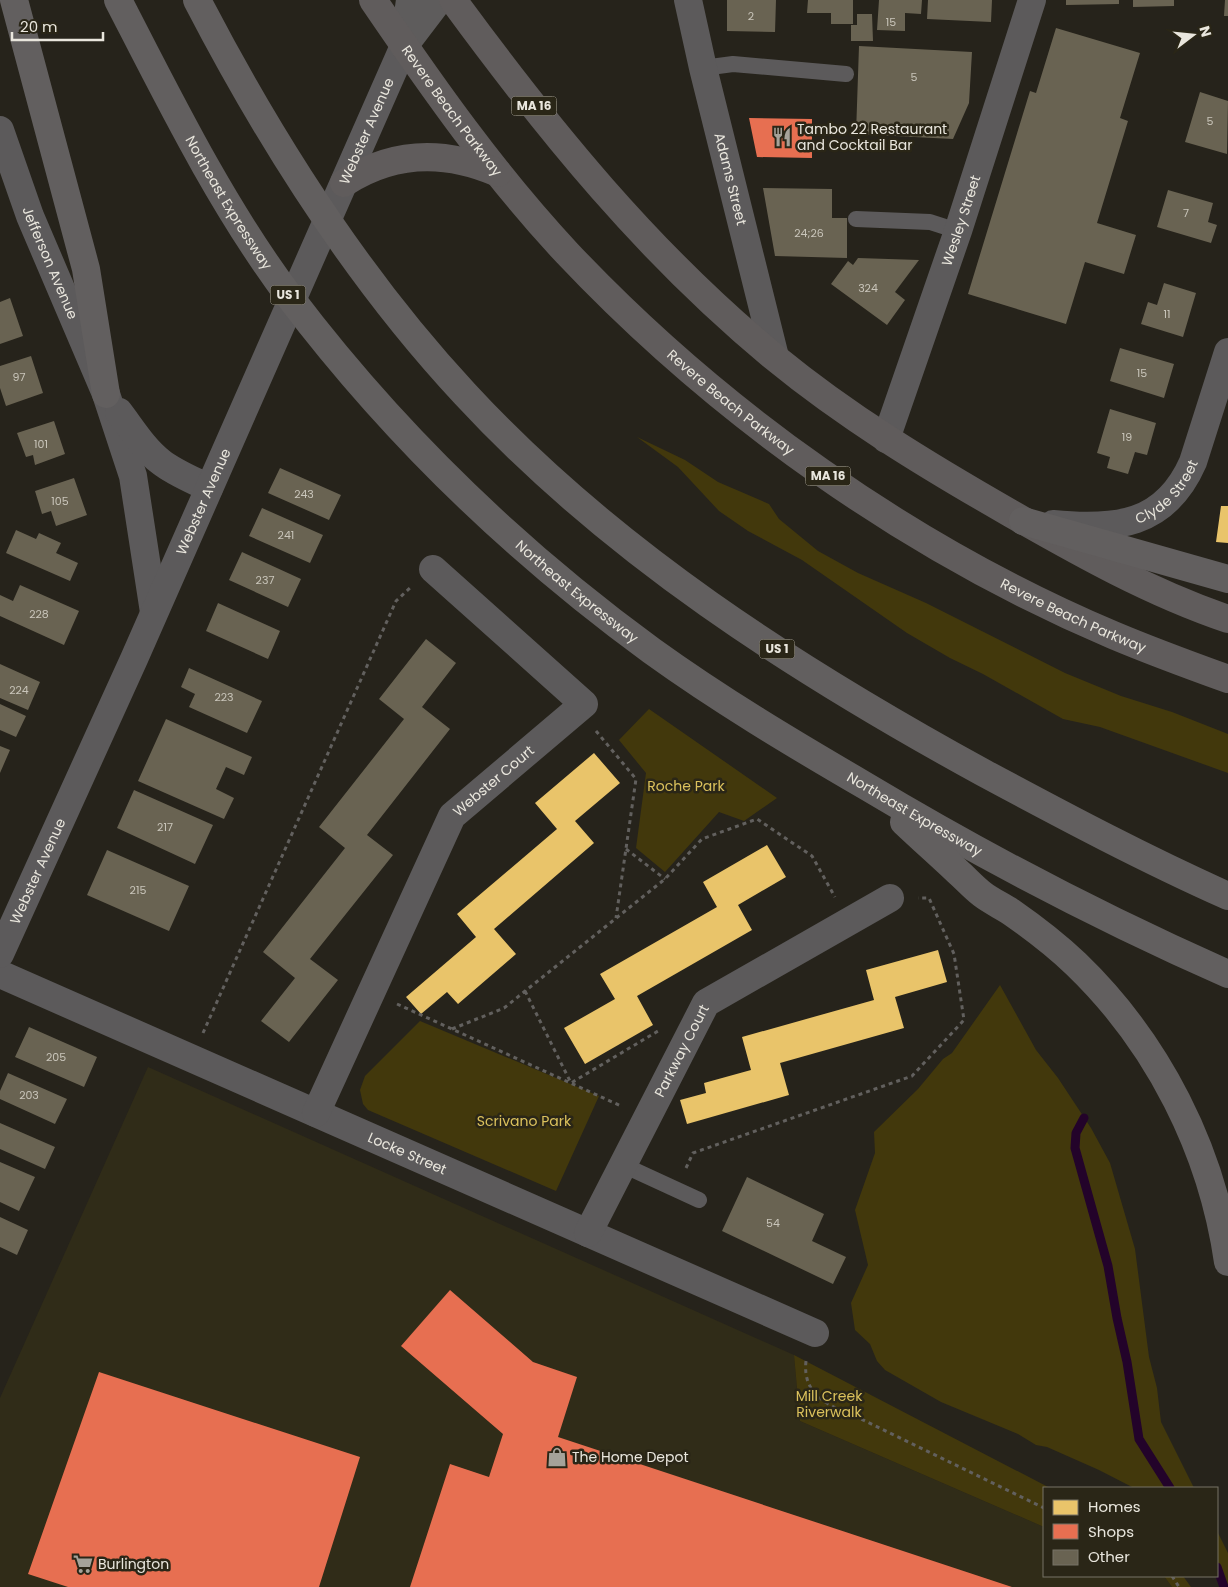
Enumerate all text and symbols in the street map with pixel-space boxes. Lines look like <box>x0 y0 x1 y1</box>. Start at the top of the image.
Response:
house number: 2 <box>748 8 754 24</box>
scale bar <box>12 10 104 42</box>
north arrow <box>1168 10 1218 60</box>
house number: 15 <box>886 14 896 30</box>
text: 20 m <box>20 16 58 37</box>
text: N <box>1194 24 1217 39</box>
street label: Revere Beach Parkway <box>397 41 507 181</box>
house number: 5 <box>911 69 918 85</box>
street label: Webster Avenue <box>334 74 399 187</box>
road number: MA 16 <box>512 96 556 115</box>
house number: 5 <box>1207 113 1214 129</box>
place label: Tambo 22 Restaurant and Cocktail Bar <box>797 119 947 155</box>
restaurant icon: Tambo 22 Restaurant and Cocktail Bar <box>771 126 793 148</box>
street label: Adams Street <box>709 131 752 227</box>
street label: Northeast Expressway <box>181 132 277 274</box>
street label: Wesley Street <box>937 173 985 269</box>
street label: Jefferson Avenue <box>17 204 83 323</box>
house number: 7 <box>1183 205 1189 221</box>
house number: 24;26 <box>794 225 824 241</box>
house number: 324 <box>858 280 878 296</box>
road number: US 1 <box>270 286 306 304</box>
house number: 11 <box>1163 306 1171 322</box>
street label: Revere Beach Parkway <box>663 345 799 460</box>
house number: 15 <box>1137 365 1147 381</box>
house number: 97 <box>13 369 25 385</box>
house number: 19 <box>1122 429 1132 445</box>
house number: 101 <box>34 436 48 452</box>
street label: Webster Avenue <box>171 445 236 558</box>
street label: Clyde Street <box>1132 457 1203 529</box>
road number: MA 16 <box>806 466 850 486</box>
house number: 243 <box>294 486 314 502</box>
house number: 105 <box>51 493 69 509</box>
house number: 241 <box>278 527 294 543</box>
street label: Northeast Expressway <box>511 535 643 648</box>
house number: 237 <box>256 572 274 588</box>
street label: Revere Beach Parkway <box>997 573 1149 658</box>
house number: 228 <box>29 606 49 622</box>
road number: US 1 <box>760 640 794 659</box>
house number: 224 <box>9 682 29 698</box>
house number: 223 <box>214 689 234 705</box>
street label: Webster Court <box>448 741 538 821</box>
street label: Northeast Expressway <box>843 767 986 861</box>
park label: Roche Park <box>647 776 725 796</box>
street label: Webster Avenue <box>5 815 71 927</box>
house number: 217 <box>157 819 173 835</box>
house number: 215 <box>130 882 146 898</box>
street label: Parkway Court <box>649 1001 714 1100</box>
house number: 205 <box>46 1049 66 1065</box>
house number: 203 <box>19 1087 39 1103</box>
park label: Scrivano Park <box>477 1111 572 1131</box>
street label: Locke Street <box>365 1127 450 1180</box>
house number: 54 <box>766 1215 780 1231</box>
park label: Mill Creek Riverwalk <box>796 1386 863 1422</box>
shop icon: The Home Depot <box>546 1446 568 1468</box>
place label: The Home Depot <box>572 1447 689 1467</box>
legend <box>1043 1487 1218 1577</box>
text: Homes <box>1088 1496 1141 1517</box>
text: Shops <box>1088 1521 1134 1542</box>
text: Other <box>1088 1546 1130 1567</box>
supermarket icon: Burlington <box>72 1553 94 1575</box>
place label: Burlington <box>98 1554 169 1574</box>

